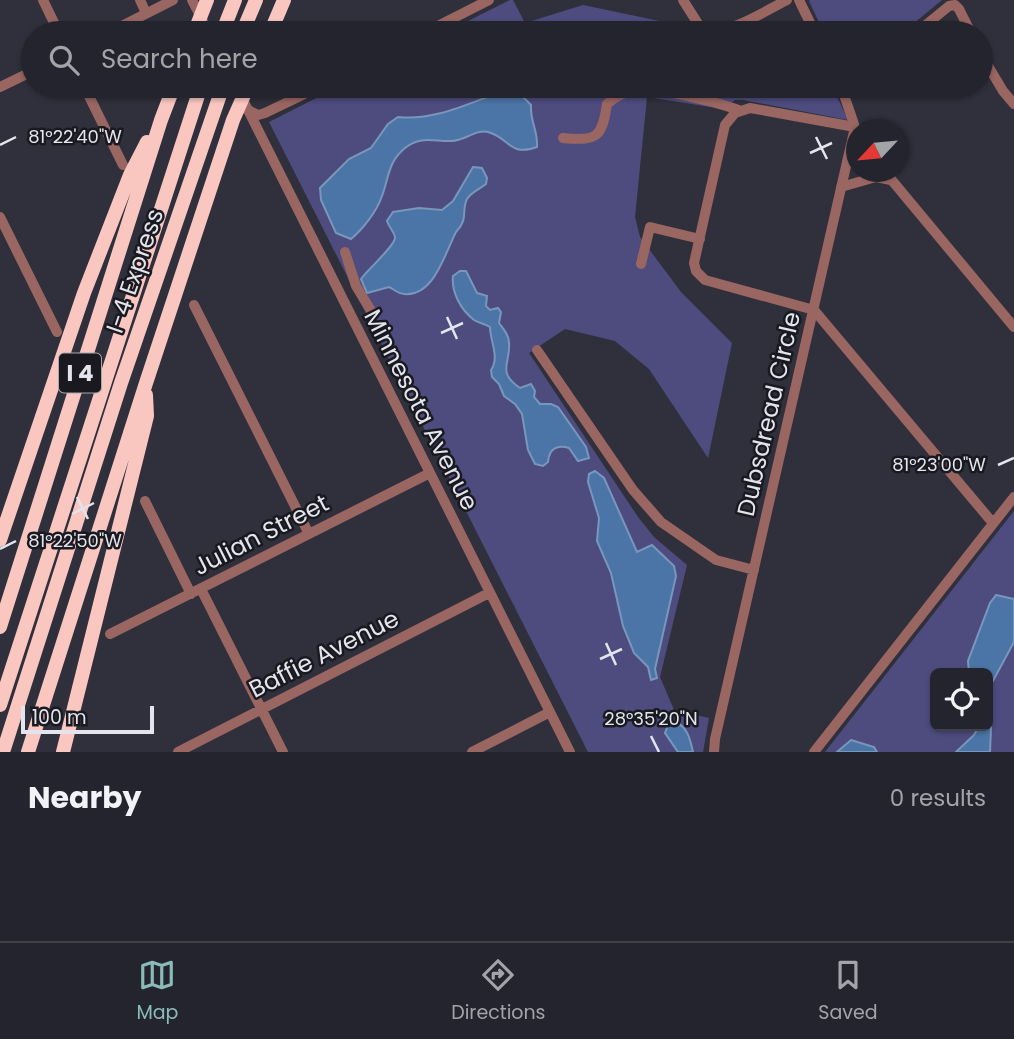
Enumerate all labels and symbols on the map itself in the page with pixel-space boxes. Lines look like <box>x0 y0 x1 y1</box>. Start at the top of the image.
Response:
north arrow <box>846 119 909 182</box>
text: 81°22'40"W <box>28 124 122 149</box>
street label: I-4 Express <box>98 204 171 337</box>
street label: Minnesota Avenue <box>356 304 486 516</box>
street label: Dubsdread Circle <box>729 308 808 519</box>
road number: I 4 <box>59 354 101 392</box>
text: 81°23'00"W <box>892 452 986 477</box>
street label: Julian Street <box>187 486 334 583</box>
text: 81°22'50"W <box>28 528 122 553</box>
street label: Baffie Avenue <box>243 602 404 705</box>
scale bar <box>21 703 154 735</box>
text: 28°35'20"N <box>604 706 698 731</box>

